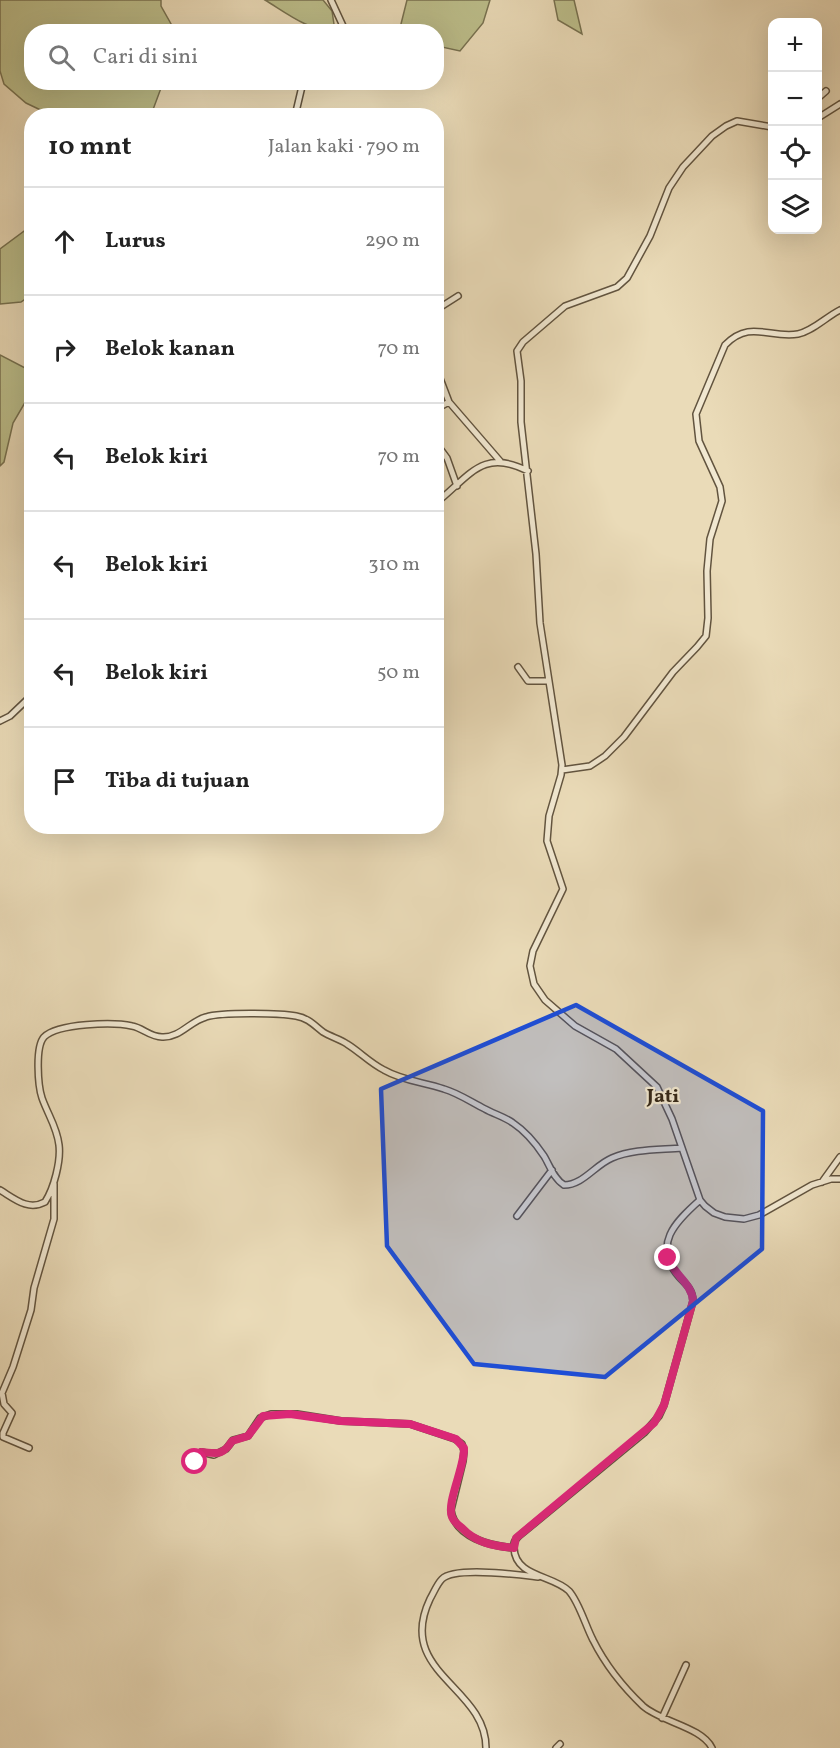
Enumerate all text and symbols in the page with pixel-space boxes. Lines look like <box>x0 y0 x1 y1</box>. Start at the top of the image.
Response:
map controls <box>768 18 822 234</box>
button: + <box>768 18 822 72</box>
search box <box>24 24 444 90</box>
icon: search <box>45 41 78 74</box>
text: Cari di sini <box>93 42 198 73</box>
button: − <box>768 72 822 126</box>
button: locate <box>768 126 822 180</box>
text: 10 mnt <box>48 129 132 165</box>
text: Jalan kaki · 790 m <box>268 133 420 161</box>
button: layers <box>768 180 822 234</box>
icon: ahead <box>48 225 81 258</box>
text: Lurus <box>105 226 166 257</box>
text: 290 m <box>365 227 420 255</box>
icon: right <box>48 333 81 366</box>
text: Belok kanan <box>105 334 235 365</box>
text: 70 m <box>377 335 420 363</box>
icon: left <box>48 441 81 474</box>
text: Belok kiri <box>105 442 208 473</box>
text: 70 m <box>377 443 420 471</box>
icon: left <box>48 549 81 582</box>
text: Belok kiri <box>105 550 208 581</box>
text: 310 m <box>368 551 420 579</box>
icon: left <box>48 657 81 690</box>
text: Belok kiri <box>105 658 208 689</box>
text: 50 m <box>377 659 420 687</box>
icon: arrive <box>48 765 81 798</box>
text: Tiba di tujuan <box>105 766 250 797</box>
district label: Jati <box>646 1083 679 1111</box>
route end <box>654 1244 680 1270</box>
route start <box>181 1448 207 1474</box>

